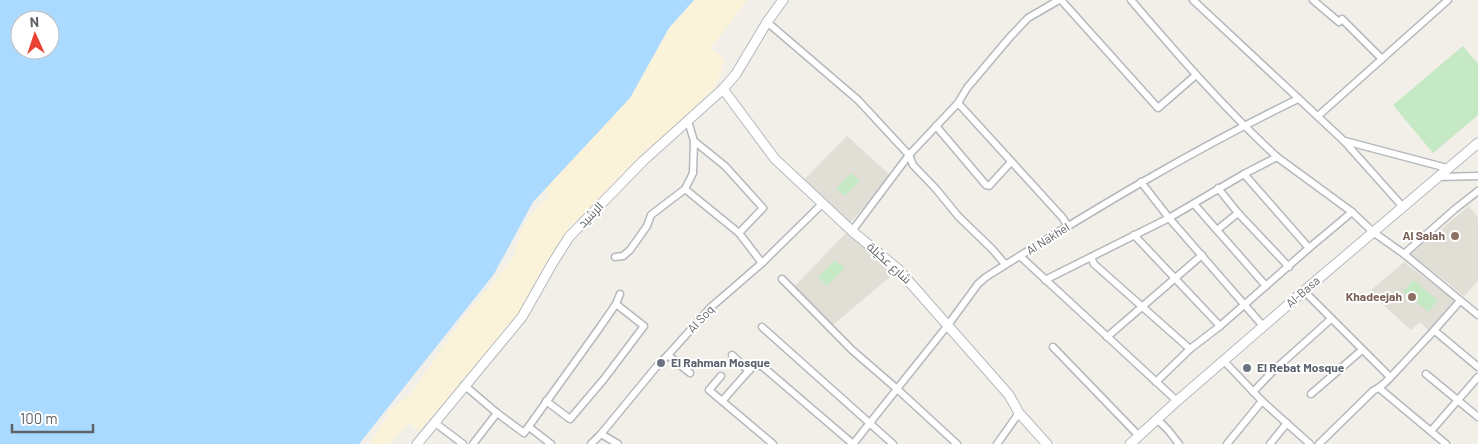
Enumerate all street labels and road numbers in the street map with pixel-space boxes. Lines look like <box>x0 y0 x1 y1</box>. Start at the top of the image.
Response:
street label: الرشيد <box>575 199 606 231</box>
street label: Al Nakhel <box>1023 219 1072 257</box>
street label: شارع عكيلة <box>863 239 915 287</box>
street label: Al-Basa <box>1283 273 1322 310</box>
street label: Al Soq <box>684 302 717 335</box>

